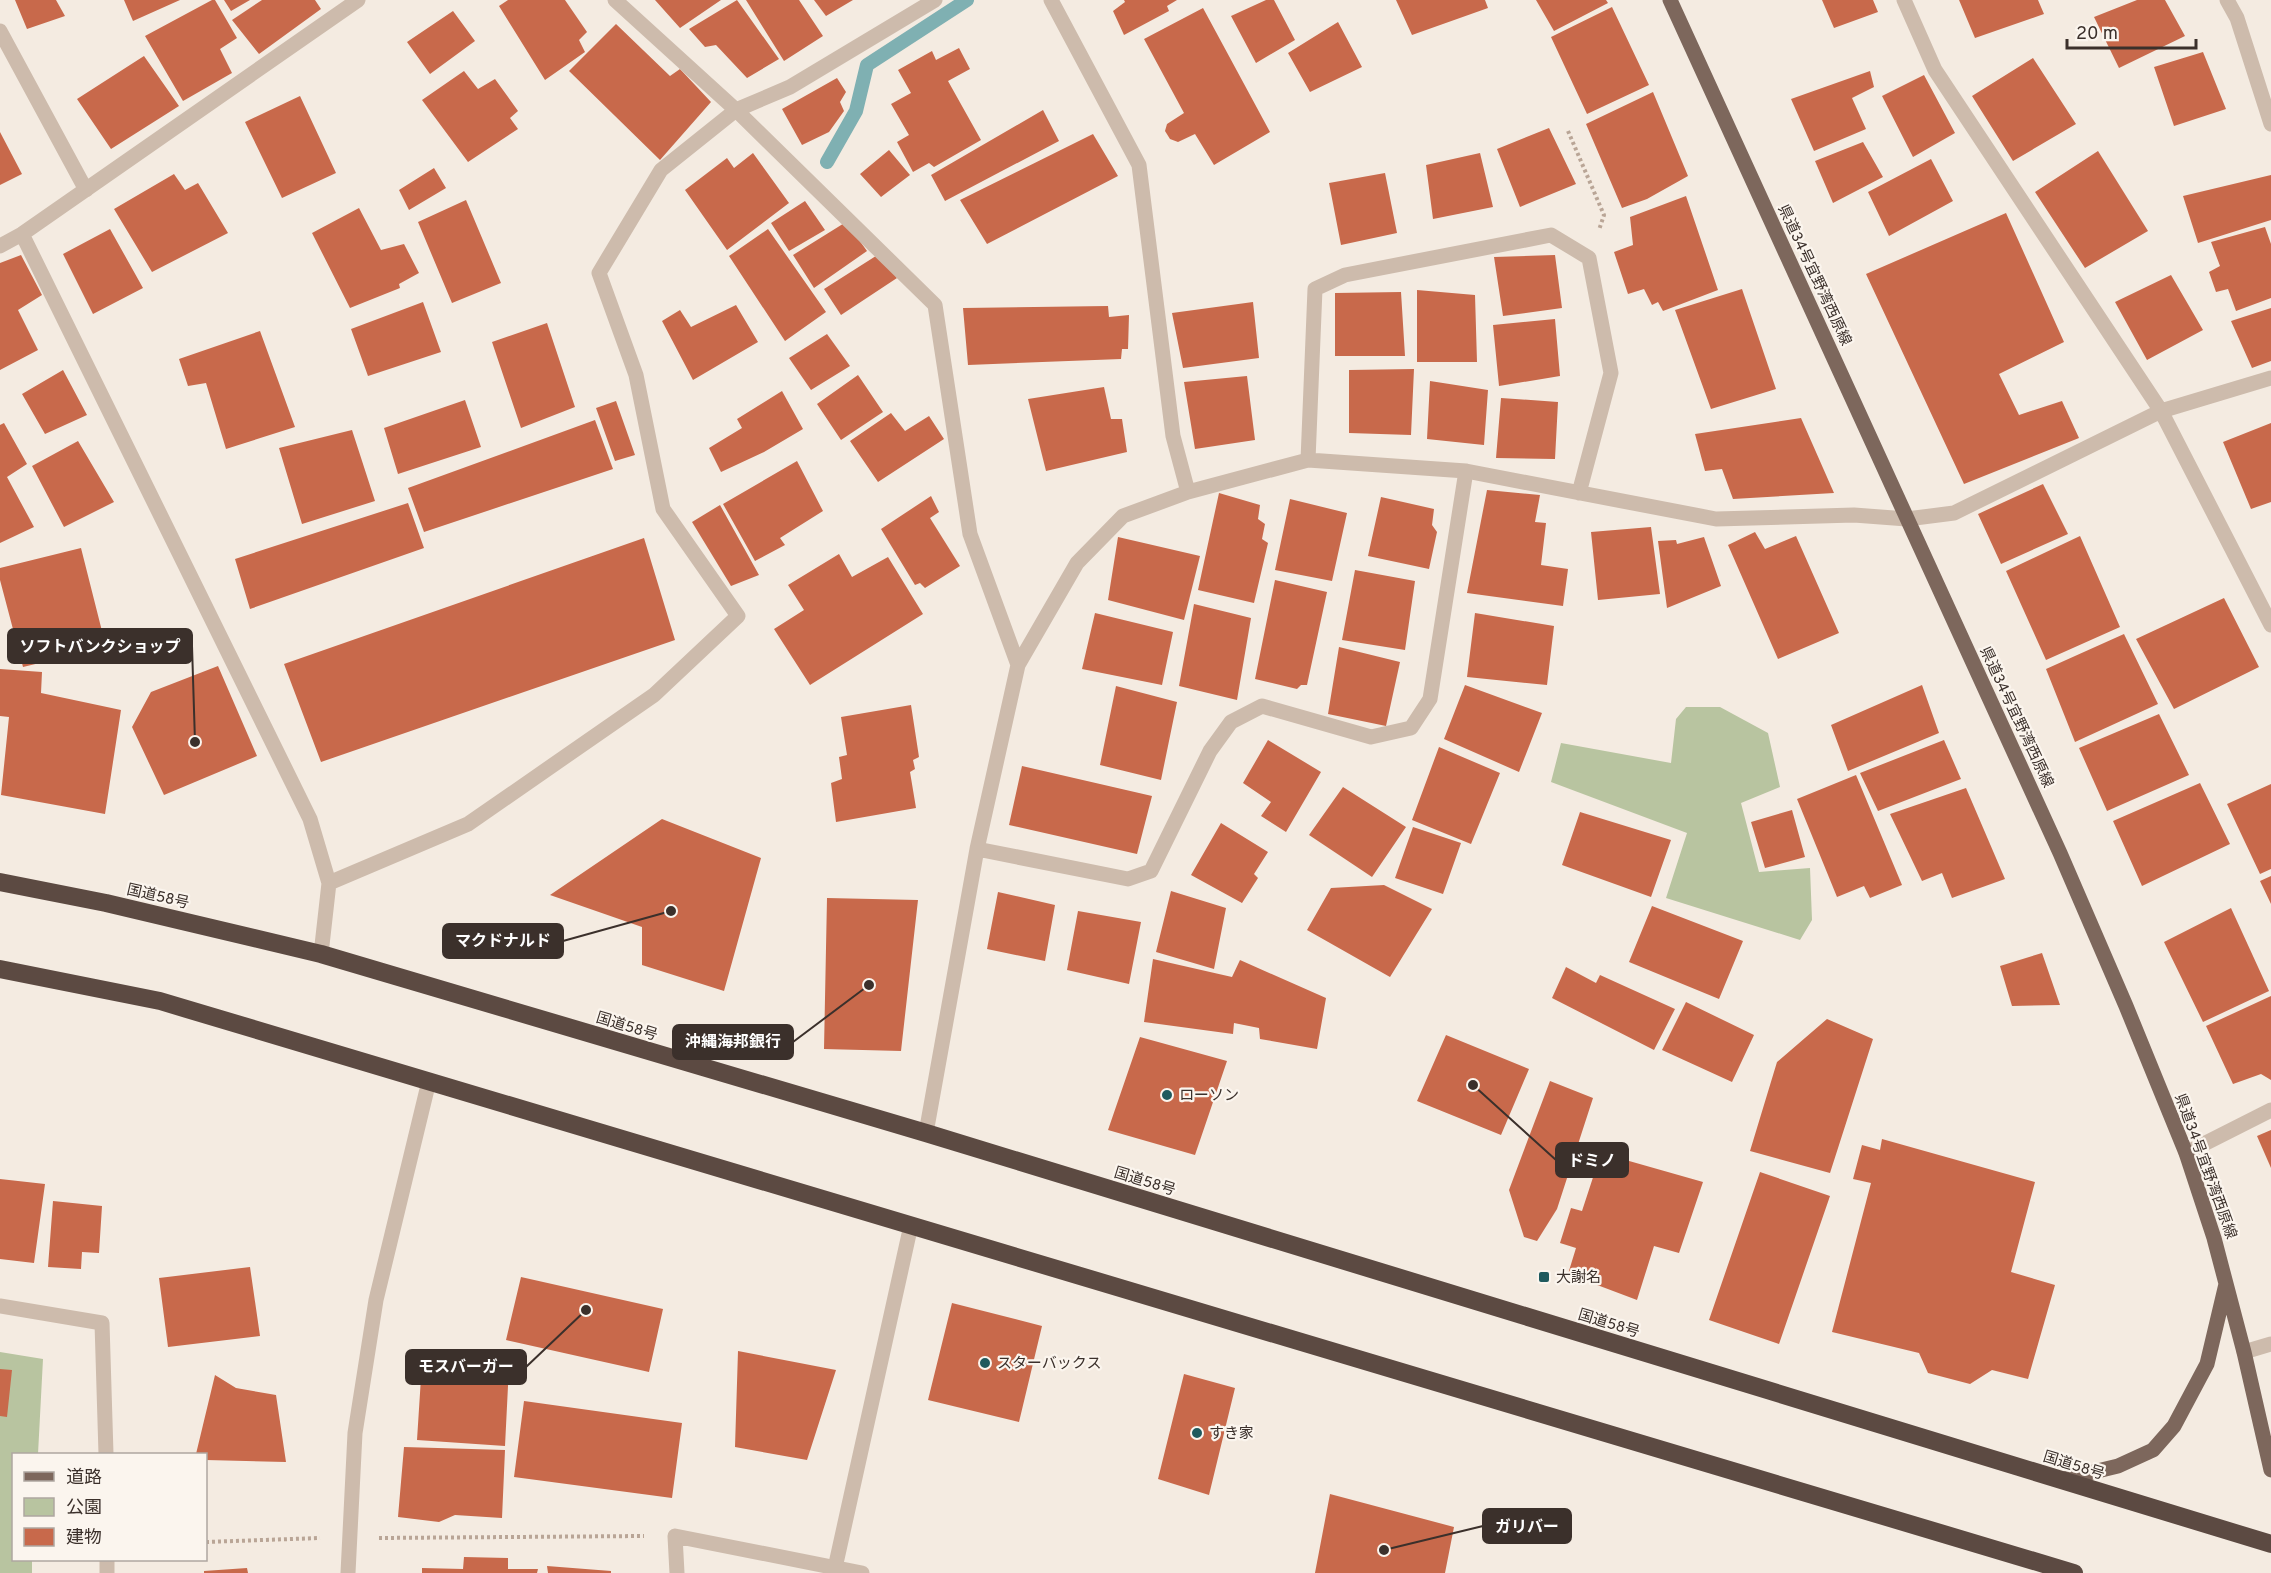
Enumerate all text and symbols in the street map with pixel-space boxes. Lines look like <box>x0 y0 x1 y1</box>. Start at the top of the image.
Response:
scale bar <box>2067 12 2196 50</box>
text: 20 m <box>2076 23 2118 46</box>
street label: 県道34号宜野湾西原線 <box>1773 202 1855 349</box>
callout: ソフトバンクショップ <box>8 629 192 663</box>
text: ソフトバンクショップ <box>20 638 180 658</box>
street label: 県道34号宜野湾西原線 <box>1975 644 2057 791</box>
street label: 国道58号 <box>125 881 191 914</box>
callout: マクドナルド <box>443 924 563 958</box>
text: マクドナルド <box>455 932 551 952</box>
street label: 国道58号 <box>593 1009 660 1046</box>
callout: 沖縄海邦銀行 <box>673 1025 793 1059</box>
text: 沖縄海邦銀行 <box>685 1032 781 1053</box>
place label: ローソン <box>1179 1087 1239 1106</box>
marker: ローソン <box>1160 1088 1174 1102</box>
street label: 県道34号宜野湾西原線 <box>2169 1091 2240 1242</box>
callout: ドミノ <box>1556 1143 1628 1177</box>
text: ドミノ <box>1568 1152 1616 1172</box>
street label: 国道58号 <box>1111 1164 1178 1201</box>
place label: 大謝名 <box>1556 1268 1601 1288</box>
marker: 大謝名 <box>1537 1270 1551 1284</box>
street label: 国道58号 <box>1575 1306 1642 1343</box>
callout: モスバーガー <box>406 1350 526 1384</box>
place label: スターバックス <box>997 1355 1101 1374</box>
marker: スターバックス <box>978 1356 992 1370</box>
text: モスバーガー <box>418 1358 514 1378</box>
place label: すき家 <box>1209 1425 1254 1444</box>
marker: すき家 <box>1190 1426 1204 1440</box>
street label: 国道58号 <box>2040 1448 2107 1485</box>
legend <box>12 1453 207 1561</box>
text: 道路 <box>66 1467 102 1490</box>
text: 公園 <box>66 1497 102 1520</box>
callout: ガリバー <box>1483 1509 1571 1543</box>
text: ガリバー <box>1495 1518 1559 1538</box>
text: 建物 <box>66 1527 102 1550</box>

